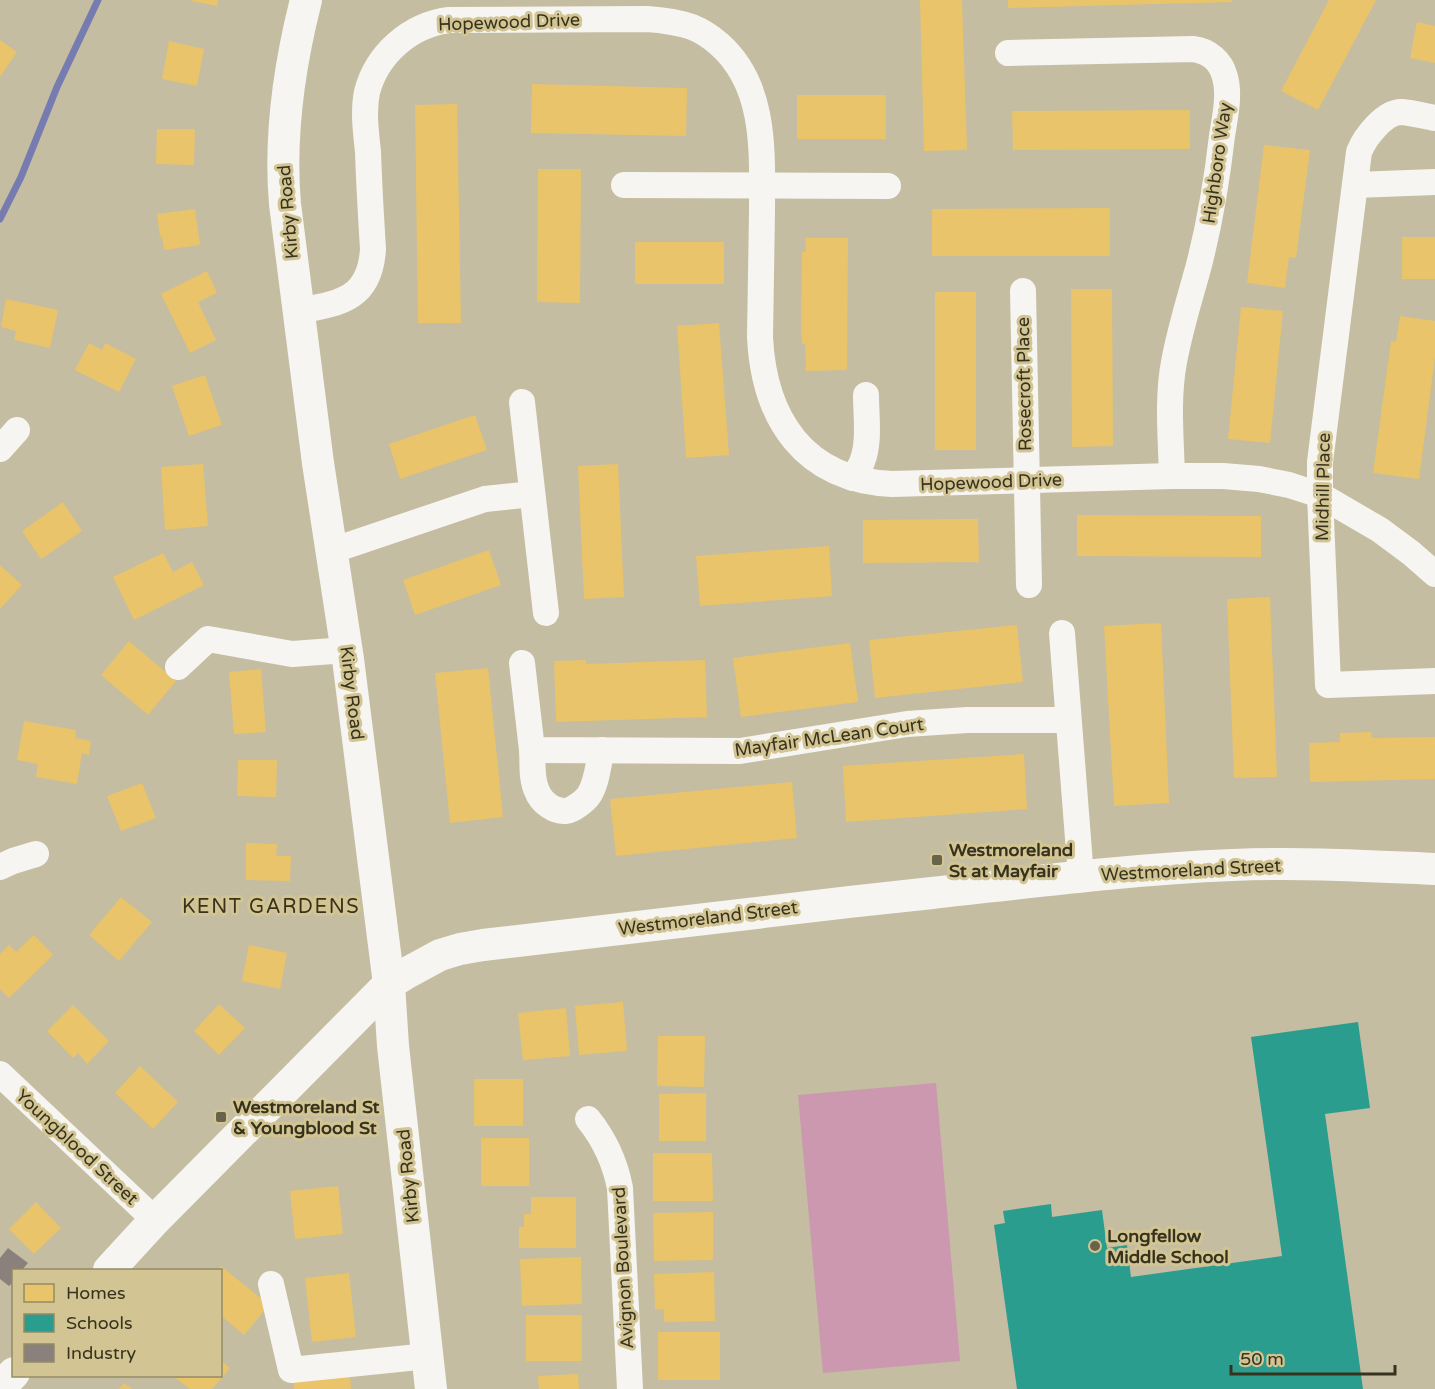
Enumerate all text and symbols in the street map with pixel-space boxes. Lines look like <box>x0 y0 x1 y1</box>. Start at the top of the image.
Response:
street label: Hopewood Drive <box>438 9 580 35</box>
street label: Highboro Way <box>1198 101 1236 225</box>
street label: Kirby Road <box>273 164 303 260</box>
street label: Rosecroft Place <box>1012 317 1036 451</box>
street label: Midhill Place <box>1311 433 1335 541</box>
street label: Hopewood Drive <box>920 469 1062 495</box>
street label: Kirby Road <box>335 645 369 741</box>
street label: Mayfair McLean Court <box>733 713 925 761</box>
place label: Westmoreland St at Mayfair <box>949 839 1073 882</box>
marker: Westmoreland St at Mayfair <box>930 853 944 867</box>
street label: Westmoreland Street <box>1100 854 1282 886</box>
district label: KENT GARDENS <box>182 895 360 919</box>
street label: Westmoreland Street <box>617 896 799 940</box>
street label: Youngblood Street <box>11 1085 143 1210</box>
place label: Westmoreland St & Youngblood St <box>233 1096 380 1139</box>
marker: Westmoreland St & Youngblood St <box>214 1110 228 1124</box>
street label: Kirby Road <box>392 1128 424 1224</box>
street label: Avignon Boulevard <box>608 1186 638 1350</box>
place label: Longfellow Middle School <box>1107 1225 1229 1268</box>
marker: Longfellow Middle School <box>1088 1239 1102 1253</box>
legend <box>12 1269 222 1377</box>
text: Homes <box>66 1282 126 1304</box>
text: Schools <box>66 1312 133 1334</box>
scale bar <box>1231 1338 1394 1376</box>
text: Industry <box>66 1342 137 1364</box>
text: 50 m <box>1240 1348 1284 1370</box>

